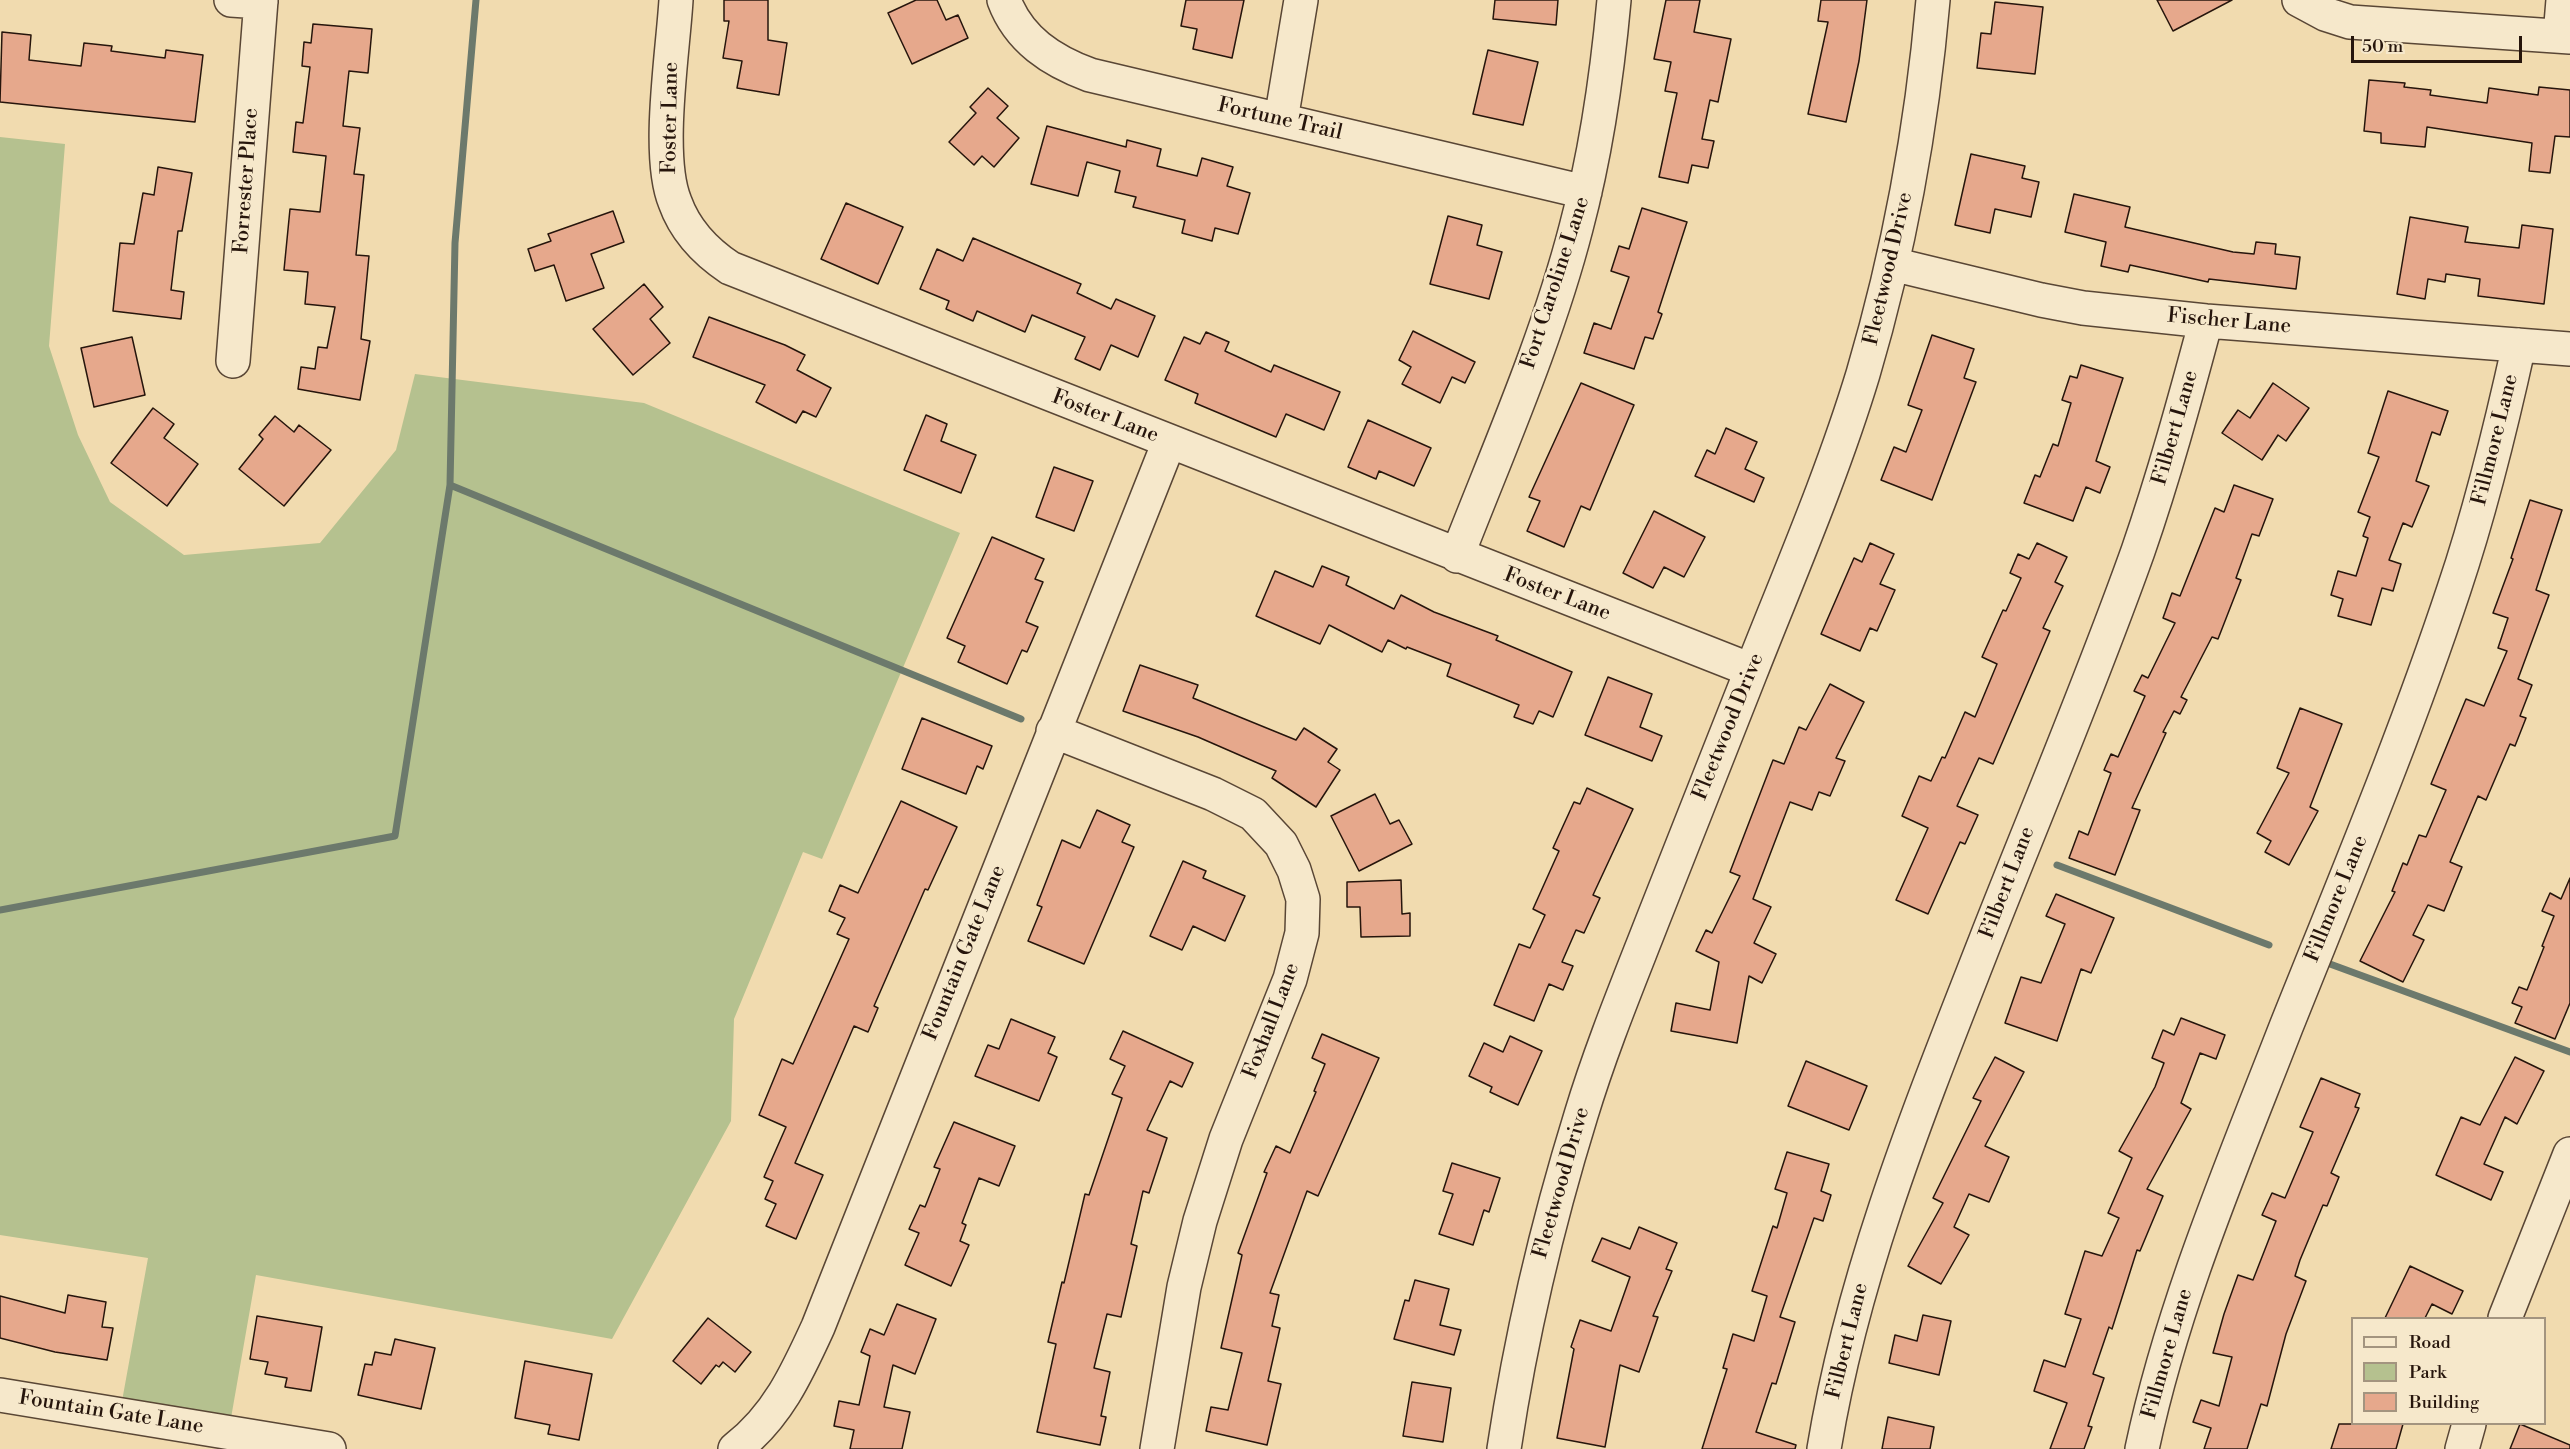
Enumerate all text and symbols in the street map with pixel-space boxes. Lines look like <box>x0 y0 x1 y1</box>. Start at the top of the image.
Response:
scale bar <box>2354 24 2525 62</box>
text: 50 m <box>2362 35 2403 58</box>
street label: Foster Lane <box>657 62 685 174</box>
street label: Fortune Trail <box>1215 93 1345 147</box>
street label: Forrester Place <box>229 107 265 255</box>
street label: Fleetwood Drive <box>1859 190 1919 348</box>
street label: Fort Caroline Lane <box>1516 194 1596 372</box>
street label: Fischer Lane <box>2166 304 2292 340</box>
street label: Filbert Lane <box>2148 368 2204 488</box>
street label: Fillmore Lane <box>2467 372 2525 508</box>
street label: Foster Lane <box>1048 385 1162 449</box>
street label: Foster Lane <box>1500 563 1614 627</box>
street label: Fleetwood Drive <box>1688 650 1770 804</box>
street label: Filbert Lane <box>1975 823 2041 943</box>
street label: Fillmore Lane <box>2300 832 2374 966</box>
street label: Fountain Gate Lane <box>918 862 1012 1044</box>
street label: Foxhall Lane <box>1238 960 1306 1082</box>
street label: Fleetwood Drive <box>1528 1104 1596 1262</box>
street label: Filbert Lane <box>1821 1281 1875 1401</box>
street label: Fillmore Lane <box>2137 1286 2199 1422</box>
legend <box>2351 1317 2546 1425</box>
text: Road <box>2409 1331 2451 1354</box>
text: Park <box>2409 1361 2446 1384</box>
street label: Fountain Gate Lane <box>17 1386 205 1440</box>
text: Building <box>2409 1391 2479 1414</box>

